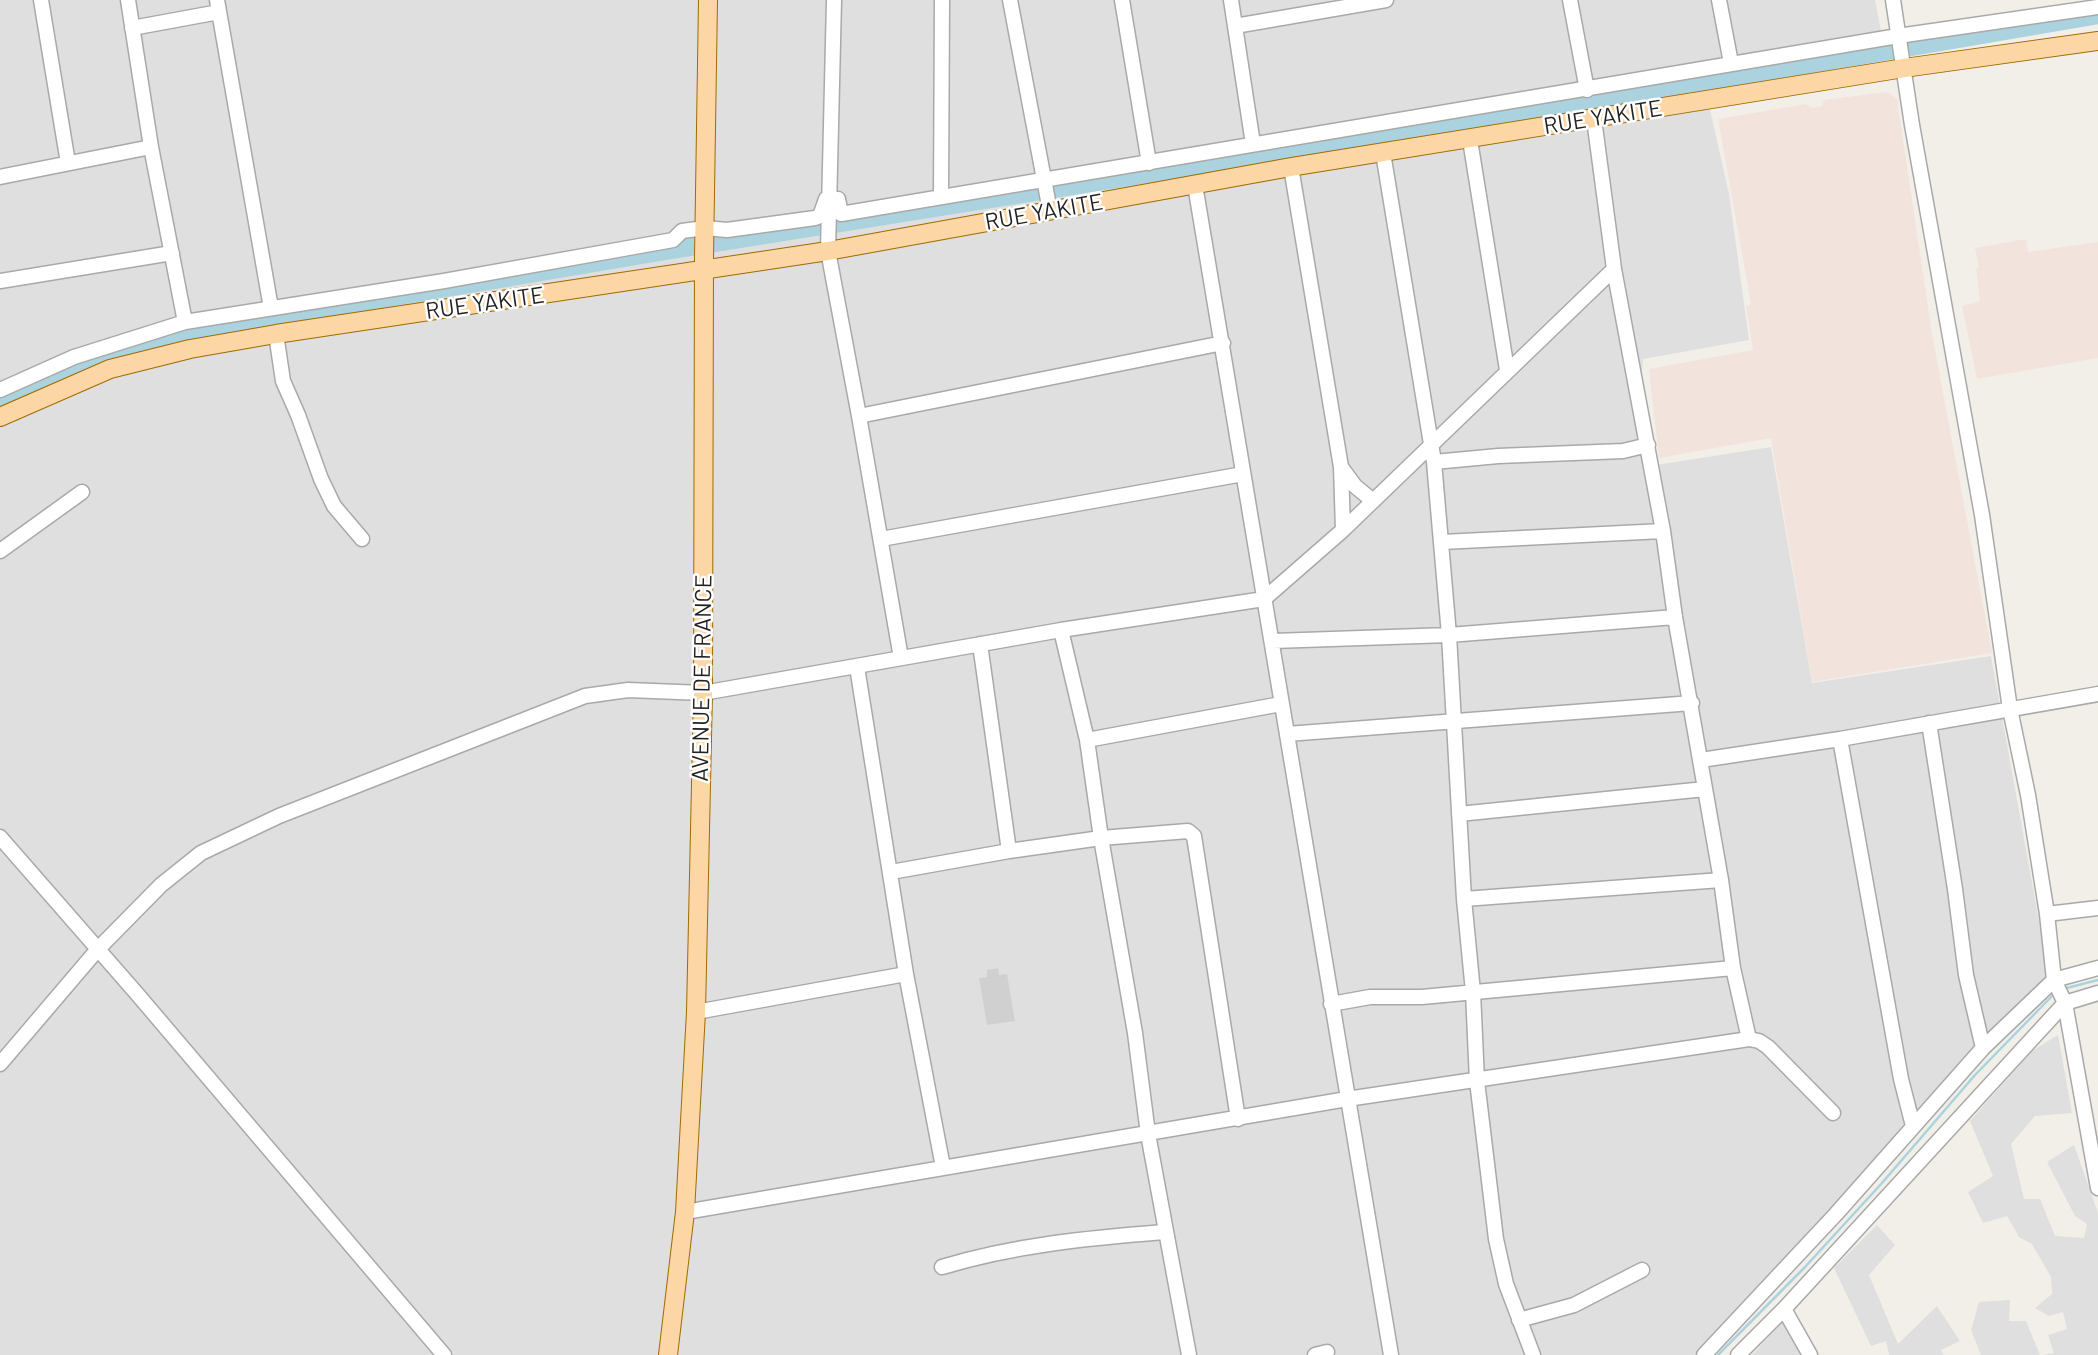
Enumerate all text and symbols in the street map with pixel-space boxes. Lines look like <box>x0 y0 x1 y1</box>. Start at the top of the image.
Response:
street label: RUE YAKITE <box>1542 94 1664 140</box>
street label: RUE YAKITE <box>983 188 1105 236</box>
street label: RUE YAKITE <box>424 281 546 325</box>
street label: AVENUE DE FRANCE <box>686 574 718 782</box>

